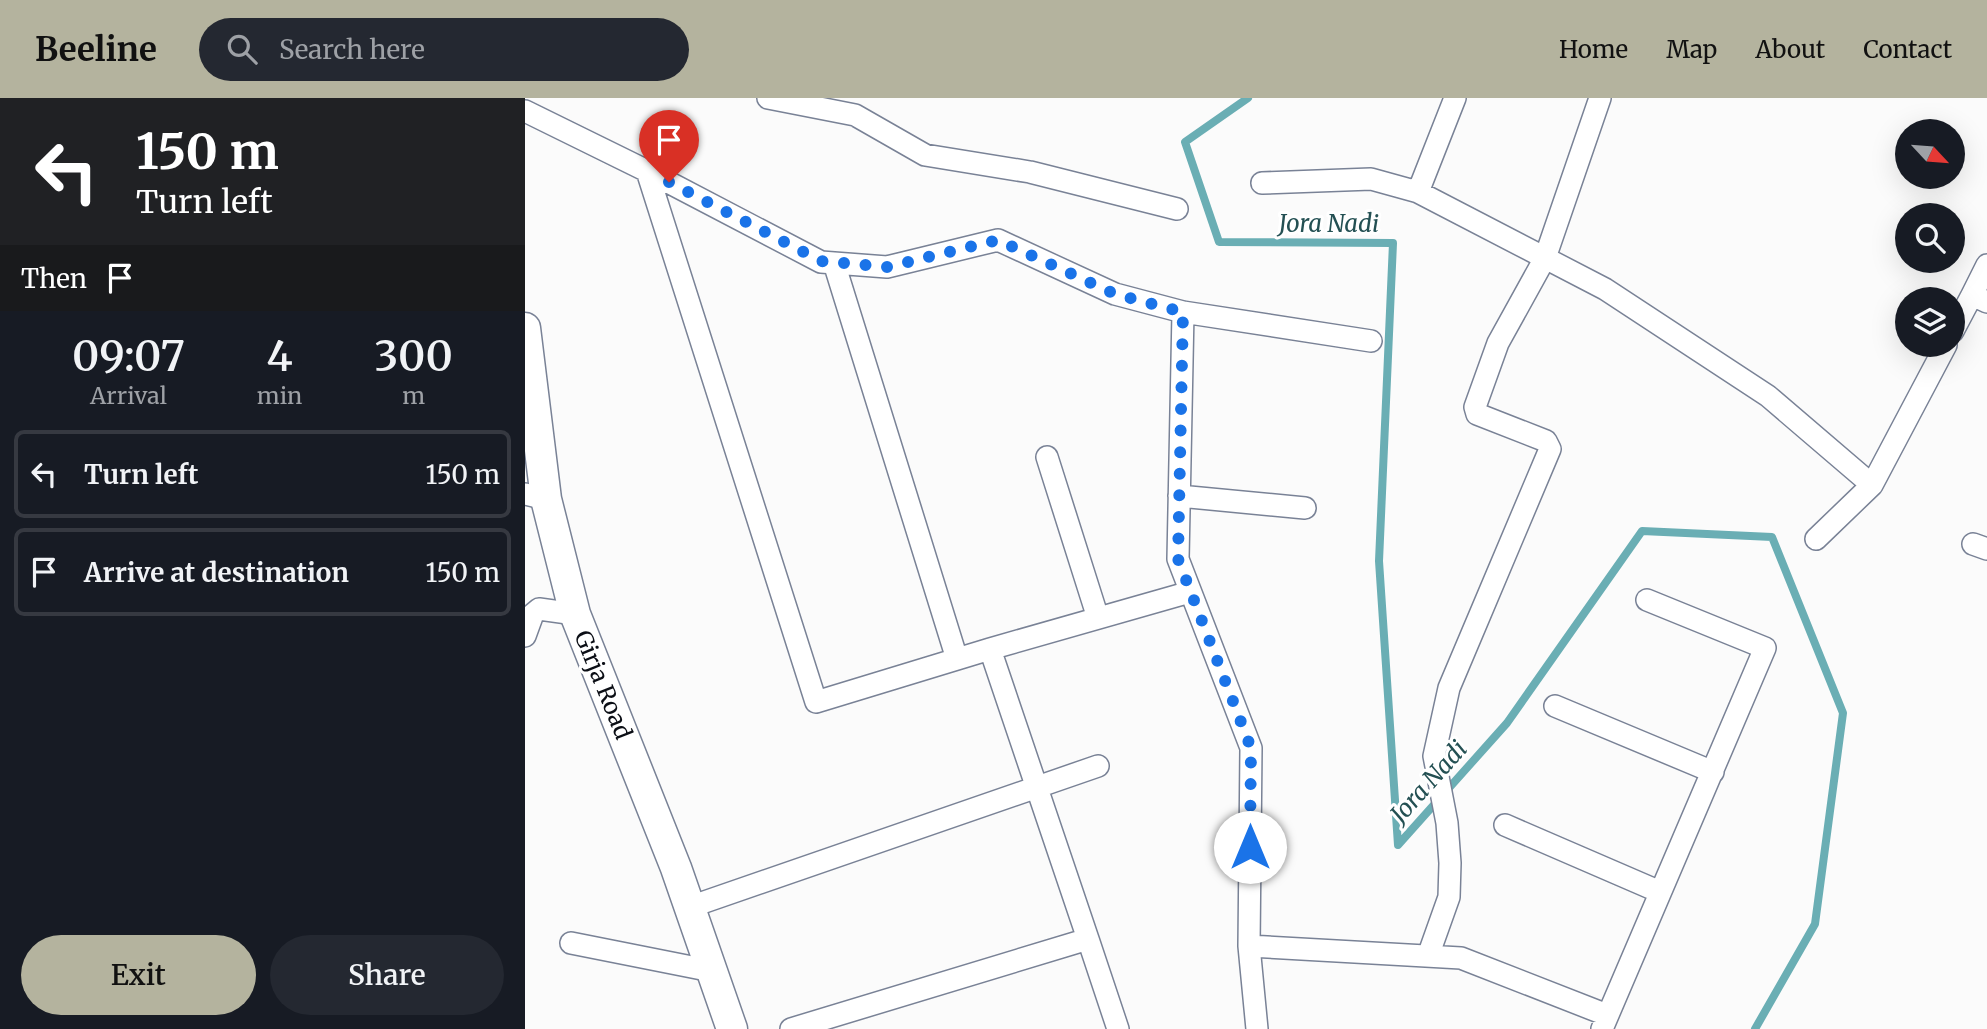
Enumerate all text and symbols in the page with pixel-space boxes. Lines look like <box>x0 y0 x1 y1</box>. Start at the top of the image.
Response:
search box <box>199 18 689 81</box>
text: Beeline <box>35 29 157 70</box>
icon: search <box>223 30 261 68</box>
text: Search here <box>279 33 425 66</box>
text: Home <box>1559 34 1628 65</box>
text: Map <box>1666 34 1717 65</box>
text: About <box>1755 34 1825 65</box>
text: Contact <box>1863 34 1952 65</box>
pin <box>639 110 699 182</box>
north arrow <box>1895 119 1965 189</box>
map controls <box>1895 119 1965 357</box>
text: 150 m <box>136 121 279 182</box>
icon: arrive <box>650 121 688 159</box>
icon: left <box>21 126 112 217</box>
text: Turn left <box>136 182 273 222</box>
button: search <box>1895 203 1965 273</box>
water label: Jora Nadi <box>1276 208 1379 239</box>
icon: arrive <box>101 259 139 297</box>
text: Then <box>21 262 87 295</box>
button: layers <box>1895 287 1965 357</box>
text: 09:07 <box>72 330 185 382</box>
text: 4 <box>266 330 293 382</box>
text: 300 <box>374 330 453 382</box>
text: Arrival <box>90 381 167 410</box>
text: min <box>257 381 302 410</box>
text: m <box>402 381 425 410</box>
icon: left <box>25 455 63 493</box>
text: Turn left <box>84 458 198 491</box>
text: 150 m <box>426 458 500 491</box>
icon: arrive <box>25 553 63 591</box>
text: Arrive at destination <box>84 556 349 589</box>
text: 150 m <box>426 556 500 589</box>
street label: Girja Road <box>569 626 638 744</box>
water label: Jora Nadi <box>1382 734 1474 832</box>
position arrow <box>1213 810 1287 884</box>
button: Exit <box>21 935 256 1015</box>
button: Share <box>270 935 504 1015</box>

